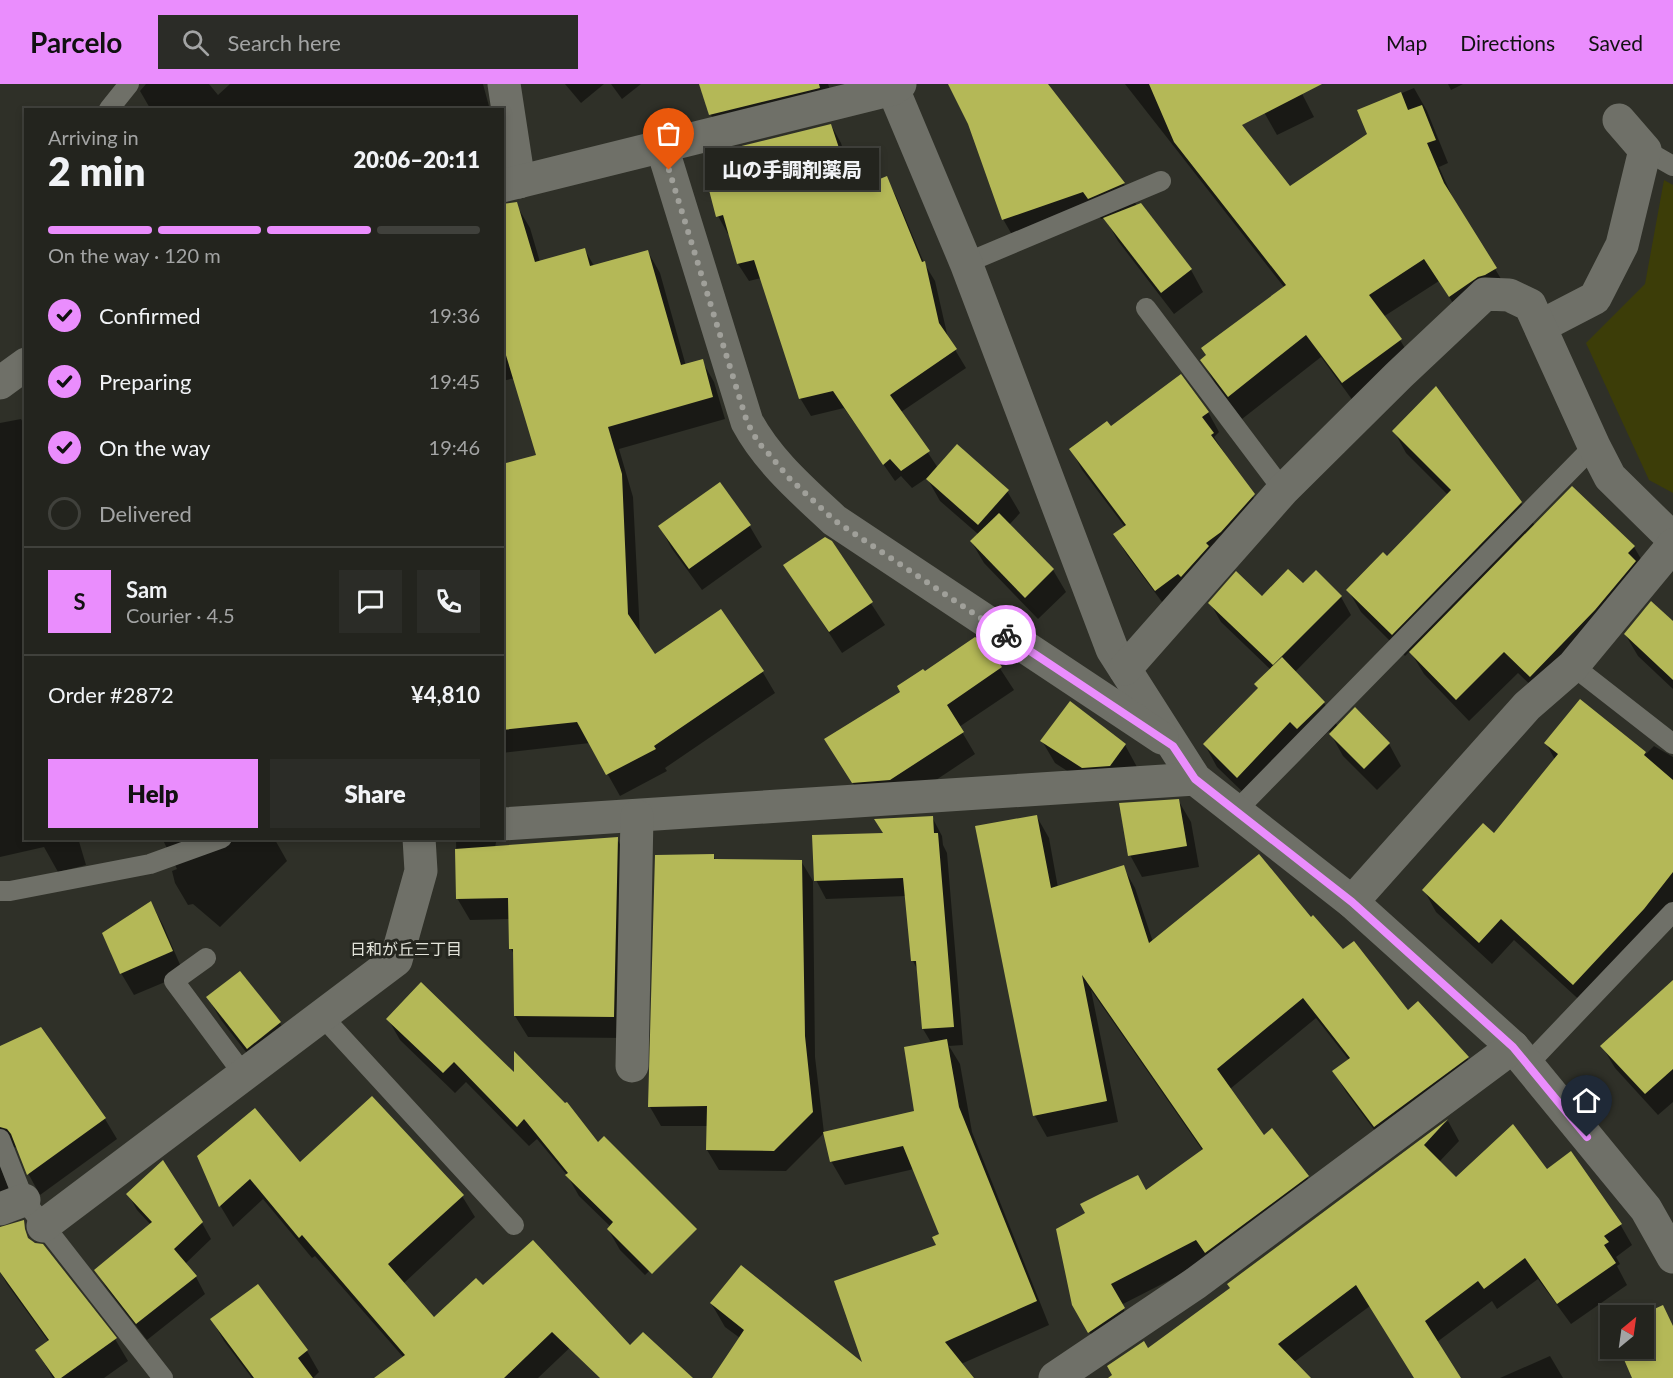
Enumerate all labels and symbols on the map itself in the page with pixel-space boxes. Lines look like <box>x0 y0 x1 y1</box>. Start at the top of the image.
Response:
pin <box>643 108 694 170</box>
callout: 山の手調剤薬局 <box>705 149 879 191</box>
courier <box>976 605 1036 665</box>
district label: 日和が丘三丁目 <box>350 939 462 958</box>
pin <box>1561 1075 1612 1137</box>
north arrow <box>1600 1305 1654 1359</box>

